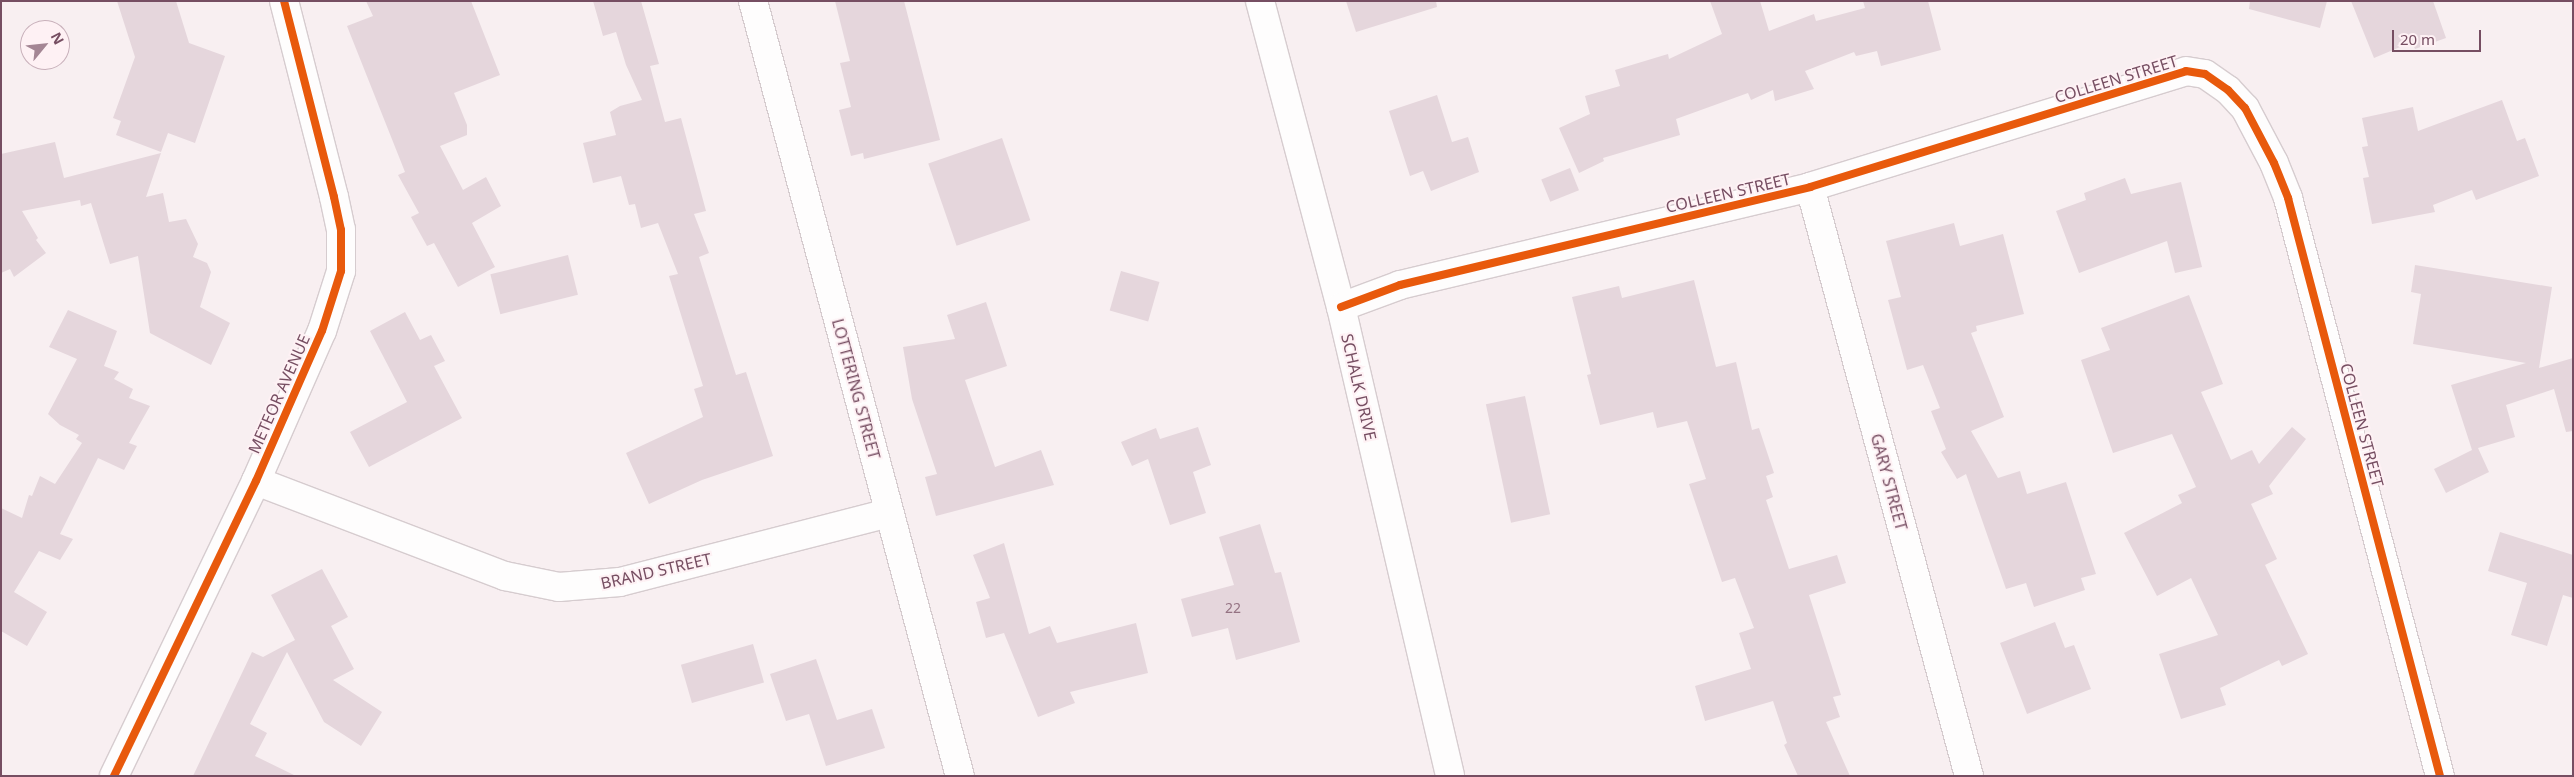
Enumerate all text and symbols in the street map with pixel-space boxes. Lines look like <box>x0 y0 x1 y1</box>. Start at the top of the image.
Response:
north arrow <box>20 20 70 70</box>
scale bar <box>2394 20 2483 52</box>
text: N <box>47 29 69 48</box>
text: 20 m <box>2400 29 2435 49</box>
street label: COLLEEN STREET <box>2052 51 2180 107</box>
street label: COLLEEN STREET <box>1664 169 1792 217</box>
street label: LOTTERING STREET <box>828 317 884 461</box>
street label: METEOR AVENUE <box>244 331 314 457</box>
street label: SCHALK DRIVE <box>1337 332 1381 442</box>
street label: COLLEEN STREET <box>2336 361 2388 489</box>
street label: GARY STREET <box>1867 432 1911 532</box>
street label: BRAND STREET <box>599 549 713 593</box>
house number: 22 <box>1225 600 1241 616</box>

